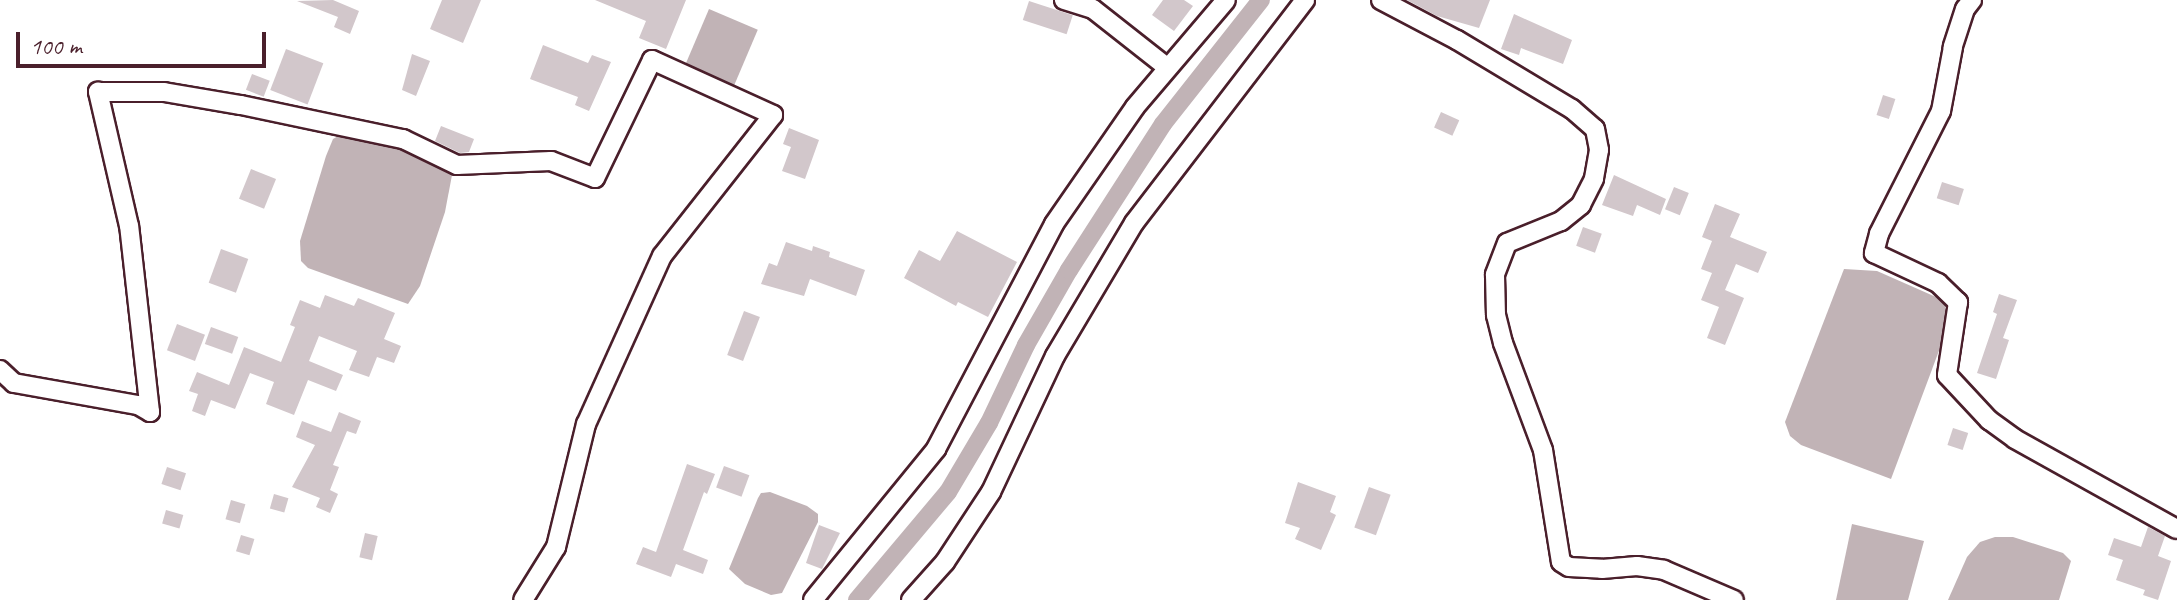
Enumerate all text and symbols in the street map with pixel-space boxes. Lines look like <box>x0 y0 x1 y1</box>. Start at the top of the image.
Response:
scale bar <box>20 16 270 66</box>
text: 100 m <box>30 31 82 61</box>

